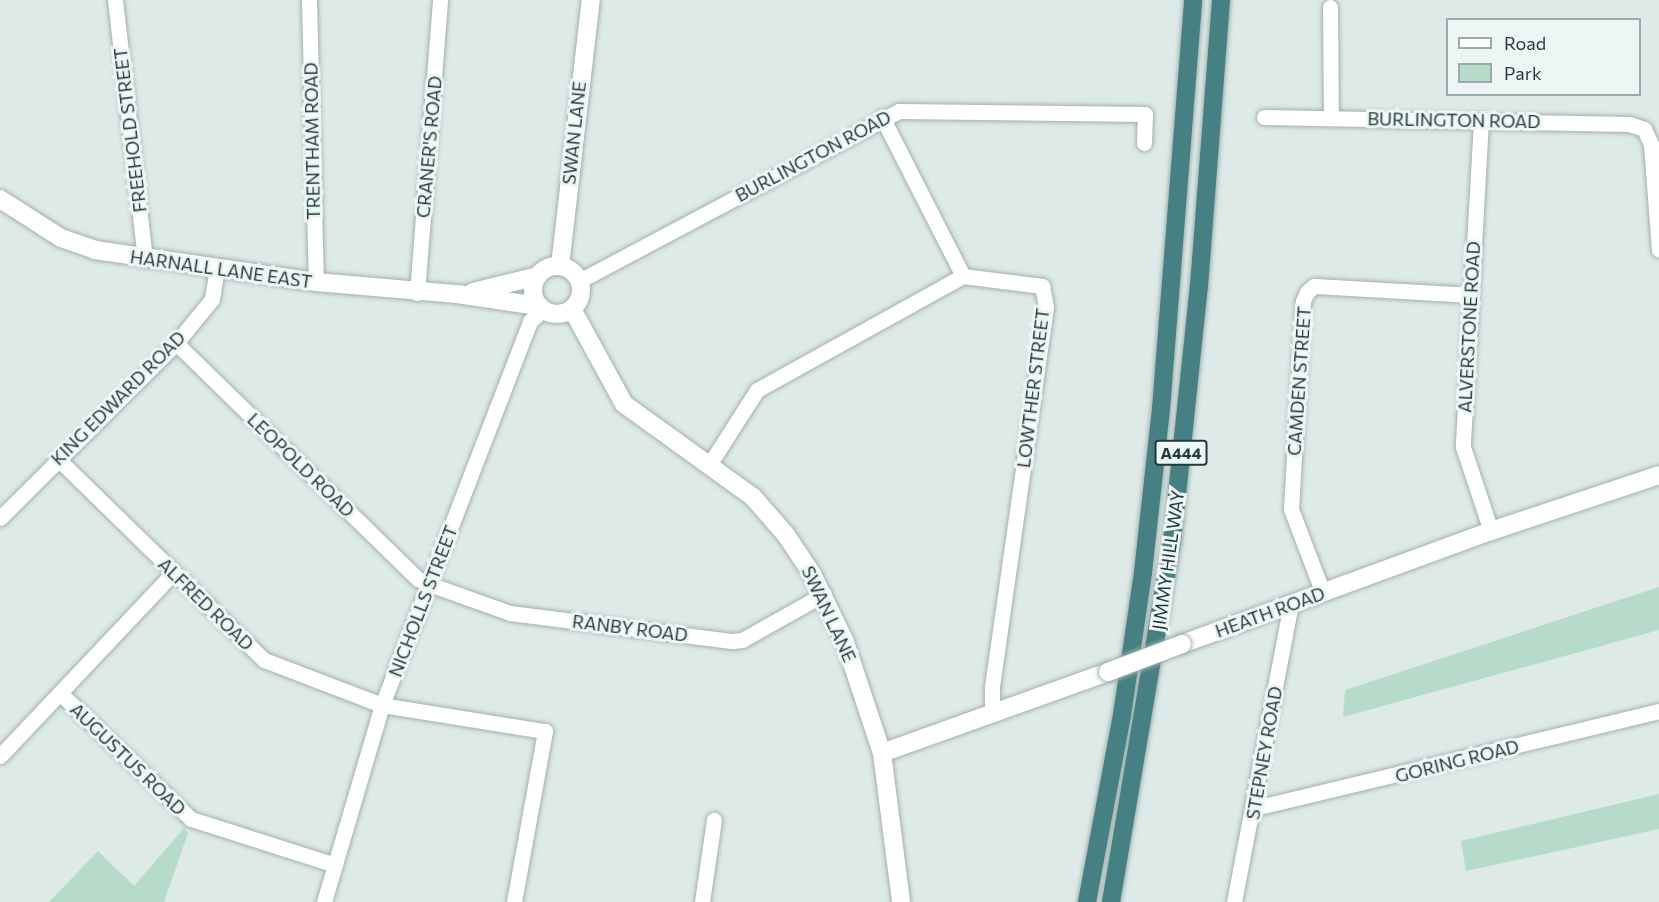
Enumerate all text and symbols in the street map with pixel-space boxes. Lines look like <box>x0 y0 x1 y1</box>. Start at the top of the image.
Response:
legend <box>1446 18 1641 96</box>
text: Road <box>1504 32 1546 54</box>
street label: FREEHOLD STREET <box>109 46 151 214</box>
street label: TRENTHAM ROAD <box>300 62 324 220</box>
text: Park <box>1504 62 1542 84</box>
street label: CRANER'S ROAD <box>412 75 446 219</box>
street label: SWAN LANE <box>558 80 590 186</box>
street label: BURLINGTON ROAD <box>732 106 894 206</box>
street label: BURLINGTON ROAD <box>1367 108 1541 132</box>
street label: ALVERSTONE ROAD <box>1454 241 1484 413</box>
street label: HARNALL LANE EAST <box>129 246 313 292</box>
street label: CAMDEN STREET <box>1283 306 1315 456</box>
street label: LOWTHER STREET <box>1012 307 1054 469</box>
street label: KING EDWARD ROAD <box>46 326 190 470</box>
street label: LEOPOLD ROAD <box>243 408 359 522</box>
road number: A444 <box>1154 440 1208 466</box>
street label: JIMMY HILL WAY <box>1147 489 1189 631</box>
street label: NICHOLLS STREET <box>384 522 462 680</box>
street label: ALFRED ROAD <box>154 553 258 655</box>
street label: SWAN LANE <box>797 562 861 666</box>
street label: HEATH ROAD <box>1212 582 1328 642</box>
street label: RANBY ROAD <box>571 610 689 646</box>
street label: STEPNEY ROAD <box>1242 685 1286 821</box>
street label: AUGUSTUS ROAD <box>66 698 190 820</box>
street label: GORING ROAD <box>1393 735 1521 787</box>

